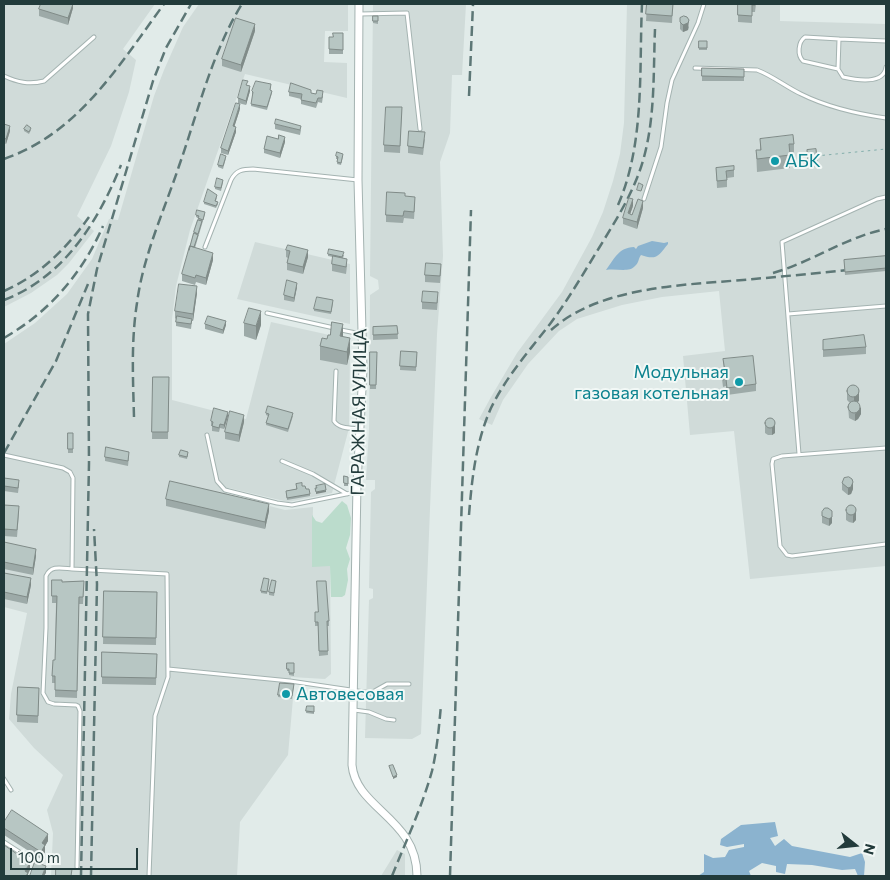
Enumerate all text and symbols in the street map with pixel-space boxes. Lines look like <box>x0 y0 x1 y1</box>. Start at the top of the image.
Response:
place label: АБК <box>785 150 821 172</box>
marker: АБК <box>769 155 781 167</box>
street label: ГАРАЖНАЯ УЛИЦА <box>347 328 371 496</box>
place label: Модульная газовая котельная <box>574 361 729 404</box>
marker: Модульная газовая котельная <box>733 376 745 388</box>
place label: Автовесовая <box>296 683 404 705</box>
marker: Автовесовая <box>280 688 292 700</box>
north arrow <box>830 820 880 870</box>
scale bar <box>12 838 140 870</box>
text: N <box>860 842 880 857</box>
text: 100 m <box>18 848 60 866</box>

